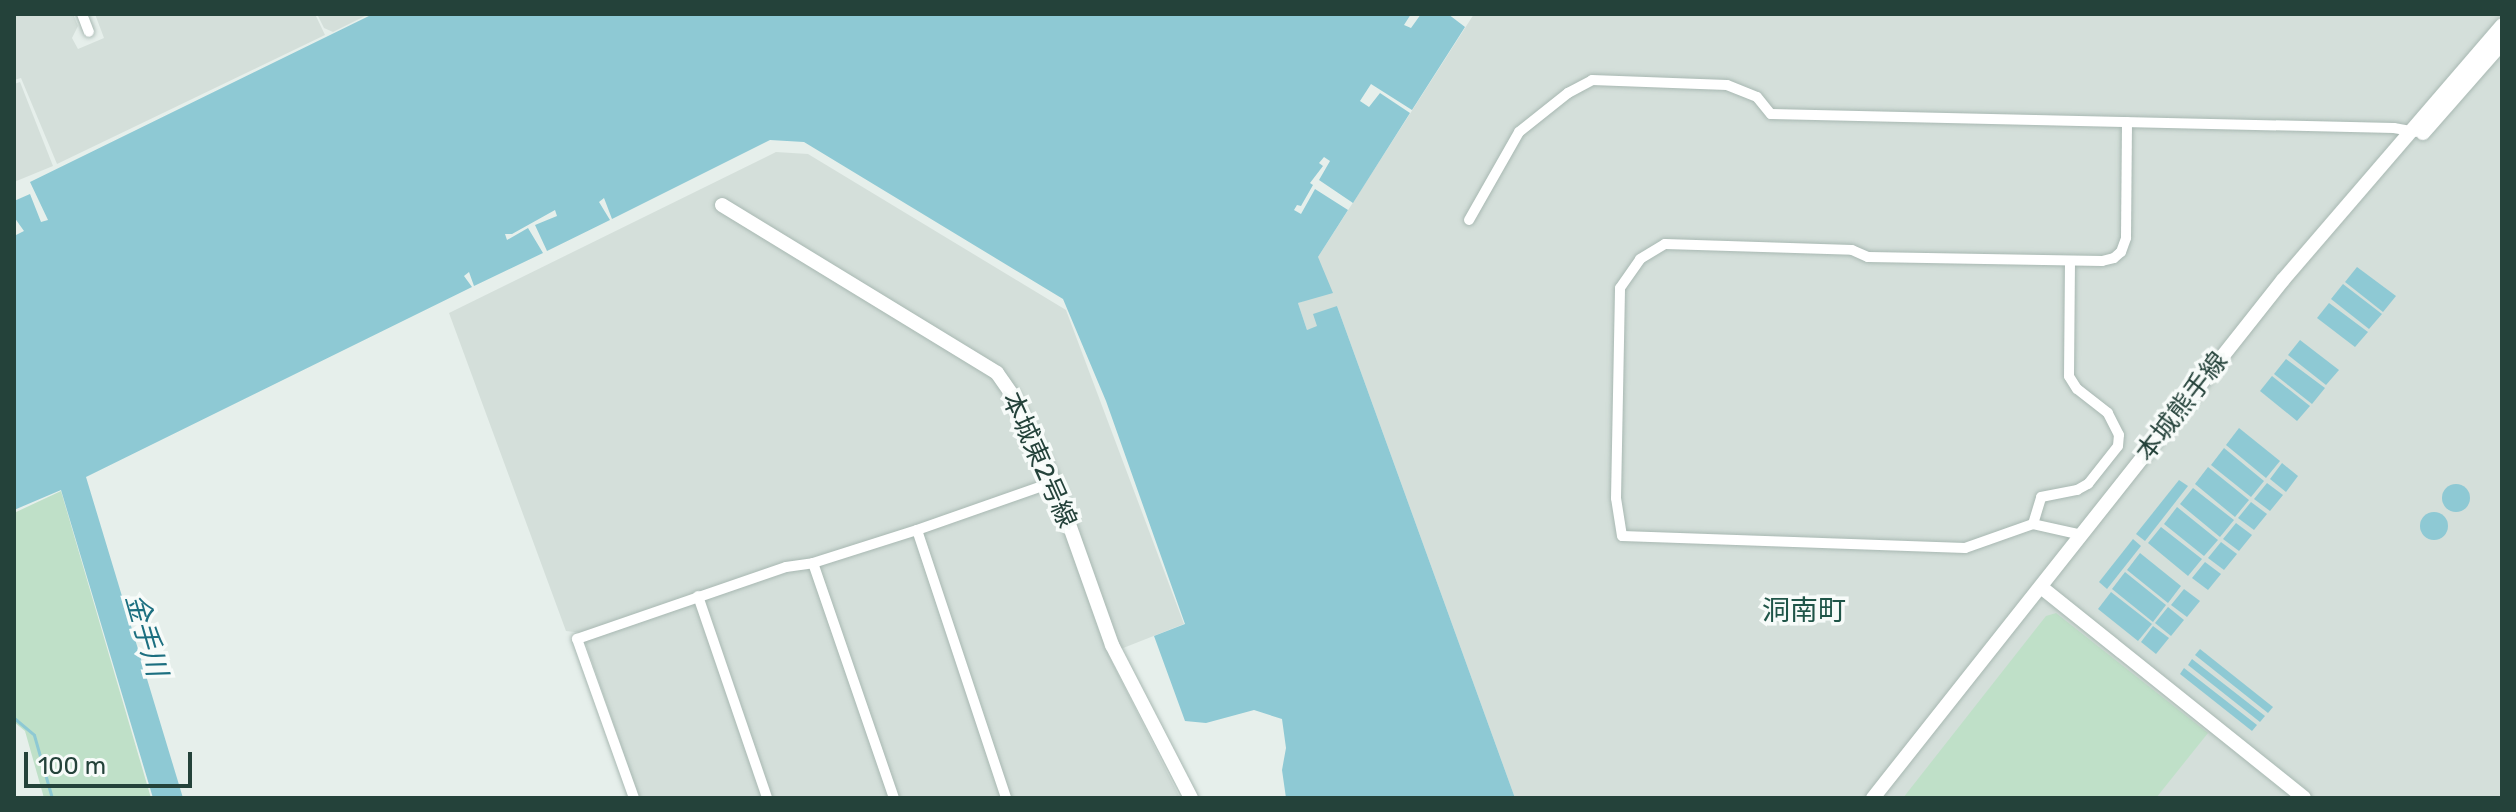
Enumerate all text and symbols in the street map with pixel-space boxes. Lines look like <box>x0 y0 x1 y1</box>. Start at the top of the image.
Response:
street label: 本城熊手線 <box>2130 346 2234 468</box>
street label: 本城東2号線 <box>995 387 1083 533</box>
water label: 金手川 <box>118 590 174 680</box>
district label: 洞南町 <box>1762 594 1846 628</box>
scale bar <box>28 736 196 786</box>
text: 100 m <box>38 752 106 780</box>

